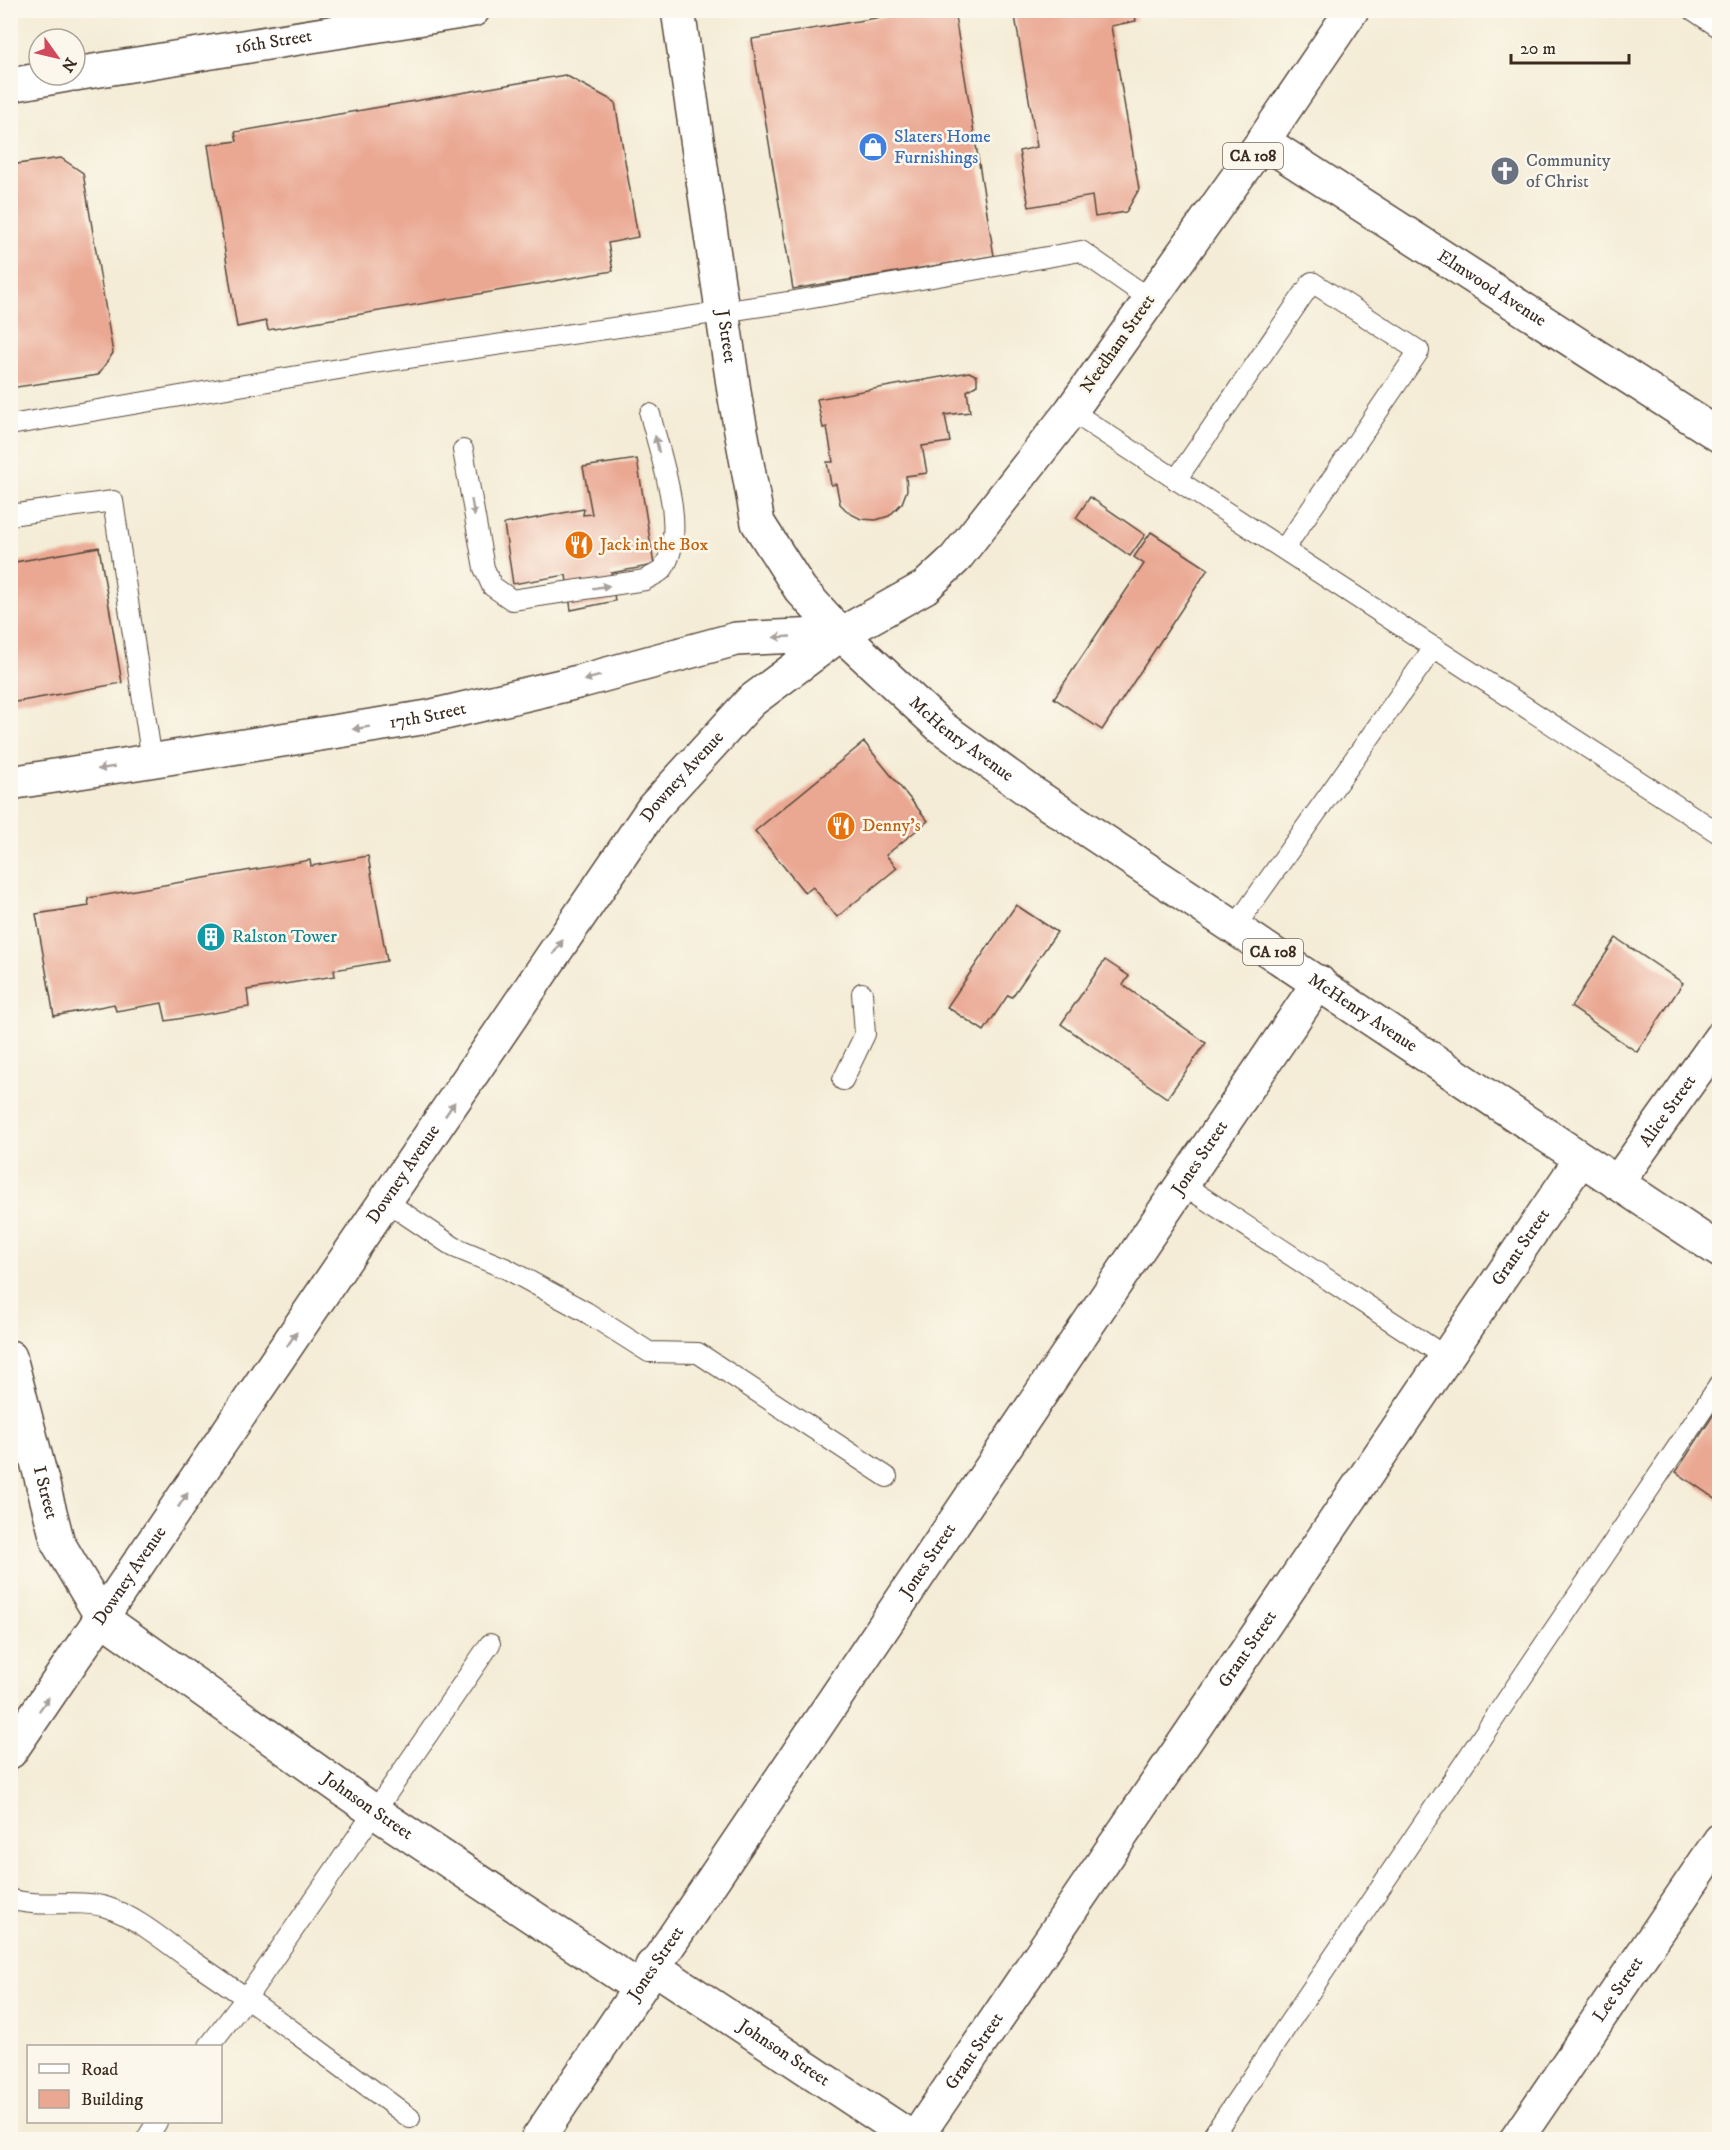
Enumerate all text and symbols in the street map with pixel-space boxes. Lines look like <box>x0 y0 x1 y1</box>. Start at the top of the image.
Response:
street label: 16th Street <box>233 25 314 59</box>
north arrow <box>27 27 87 87</box>
scale bar <box>1511 27 1630 65</box>
text: 20 m <box>1520 38 1556 60</box>
text: N <box>57 54 81 76</box>
place label: Slaters Home Furnishings <box>894 126 991 169</box>
shop icon: Slaters Home Furnishings <box>857 131 889 163</box>
road number: CA 108 <box>1223 143 1283 169</box>
place label: Community of Christ <box>1526 150 1611 193</box>
church icon: Community of Christ <box>1489 155 1521 187</box>
street label: Elmwood Avenue <box>1433 245 1550 332</box>
street label: Needham Street <box>1076 290 1160 398</box>
street label: J Street <box>711 306 741 365</box>
one-way arrow <box>652 435 662 453</box>
one-way arrow <box>469 499 478 518</box>
restaurant icon: Jack in the Box <box>563 529 595 561</box>
place label: Jack in the Box <box>598 534 708 556</box>
one-way arrow <box>591 582 610 591</box>
one-way arrow <box>773 633 792 642</box>
one-way arrow <box>583 674 601 683</box>
street label: McHenry Avenue <box>904 692 1018 787</box>
street label: 17th Street <box>388 697 468 734</box>
one-way arrow <box>351 724 370 733</box>
street label: Downey Avenue <box>636 727 729 826</box>
one-way arrow <box>96 764 115 773</box>
restaurant icon: Denny's <box>825 810 857 842</box>
place label: Denny's <box>862 815 921 837</box>
building icon: Ralston Tower <box>195 921 227 953</box>
place label: Ralston Tower <box>232 926 337 948</box>
one-way arrow <box>552 939 564 955</box>
road number: CA 108 <box>1243 939 1303 965</box>
street label: McHenry Avenue <box>1304 969 1421 1057</box>
street label: Alice Street <box>1635 1071 1701 1152</box>
one-way arrow <box>444 1101 455 1117</box>
street label: Jones Street <box>1166 1116 1233 1201</box>
street label: Downey Avenue <box>362 1121 445 1228</box>
street label: Grant Street <box>1487 1204 1555 1290</box>
one-way arrow <box>286 1331 297 1347</box>
street label: I Street <box>28 1464 62 1522</box>
one-way arrow <box>177 1492 188 1509</box>
street label: Jones Street <box>894 1519 961 1604</box>
street label: Downey Avenue <box>88 1522 171 1630</box>
street label: Grant Street <box>1214 1606 1282 1692</box>
one-way arrow <box>38 1696 50 1712</box>
street label: Johnson Street <box>316 1766 417 1845</box>
street label: Jones Street <box>622 1922 689 2006</box>
street label: Lee Street <box>1588 1952 1648 2026</box>
street label: Grant Street <box>941 2008 1009 2094</box>
street label: Johnson Street <box>732 2014 834 2091</box>
legend <box>27 2045 222 2123</box>
text: Road <box>81 2059 118 2081</box>
text: Building <box>81 2089 143 2111</box>

